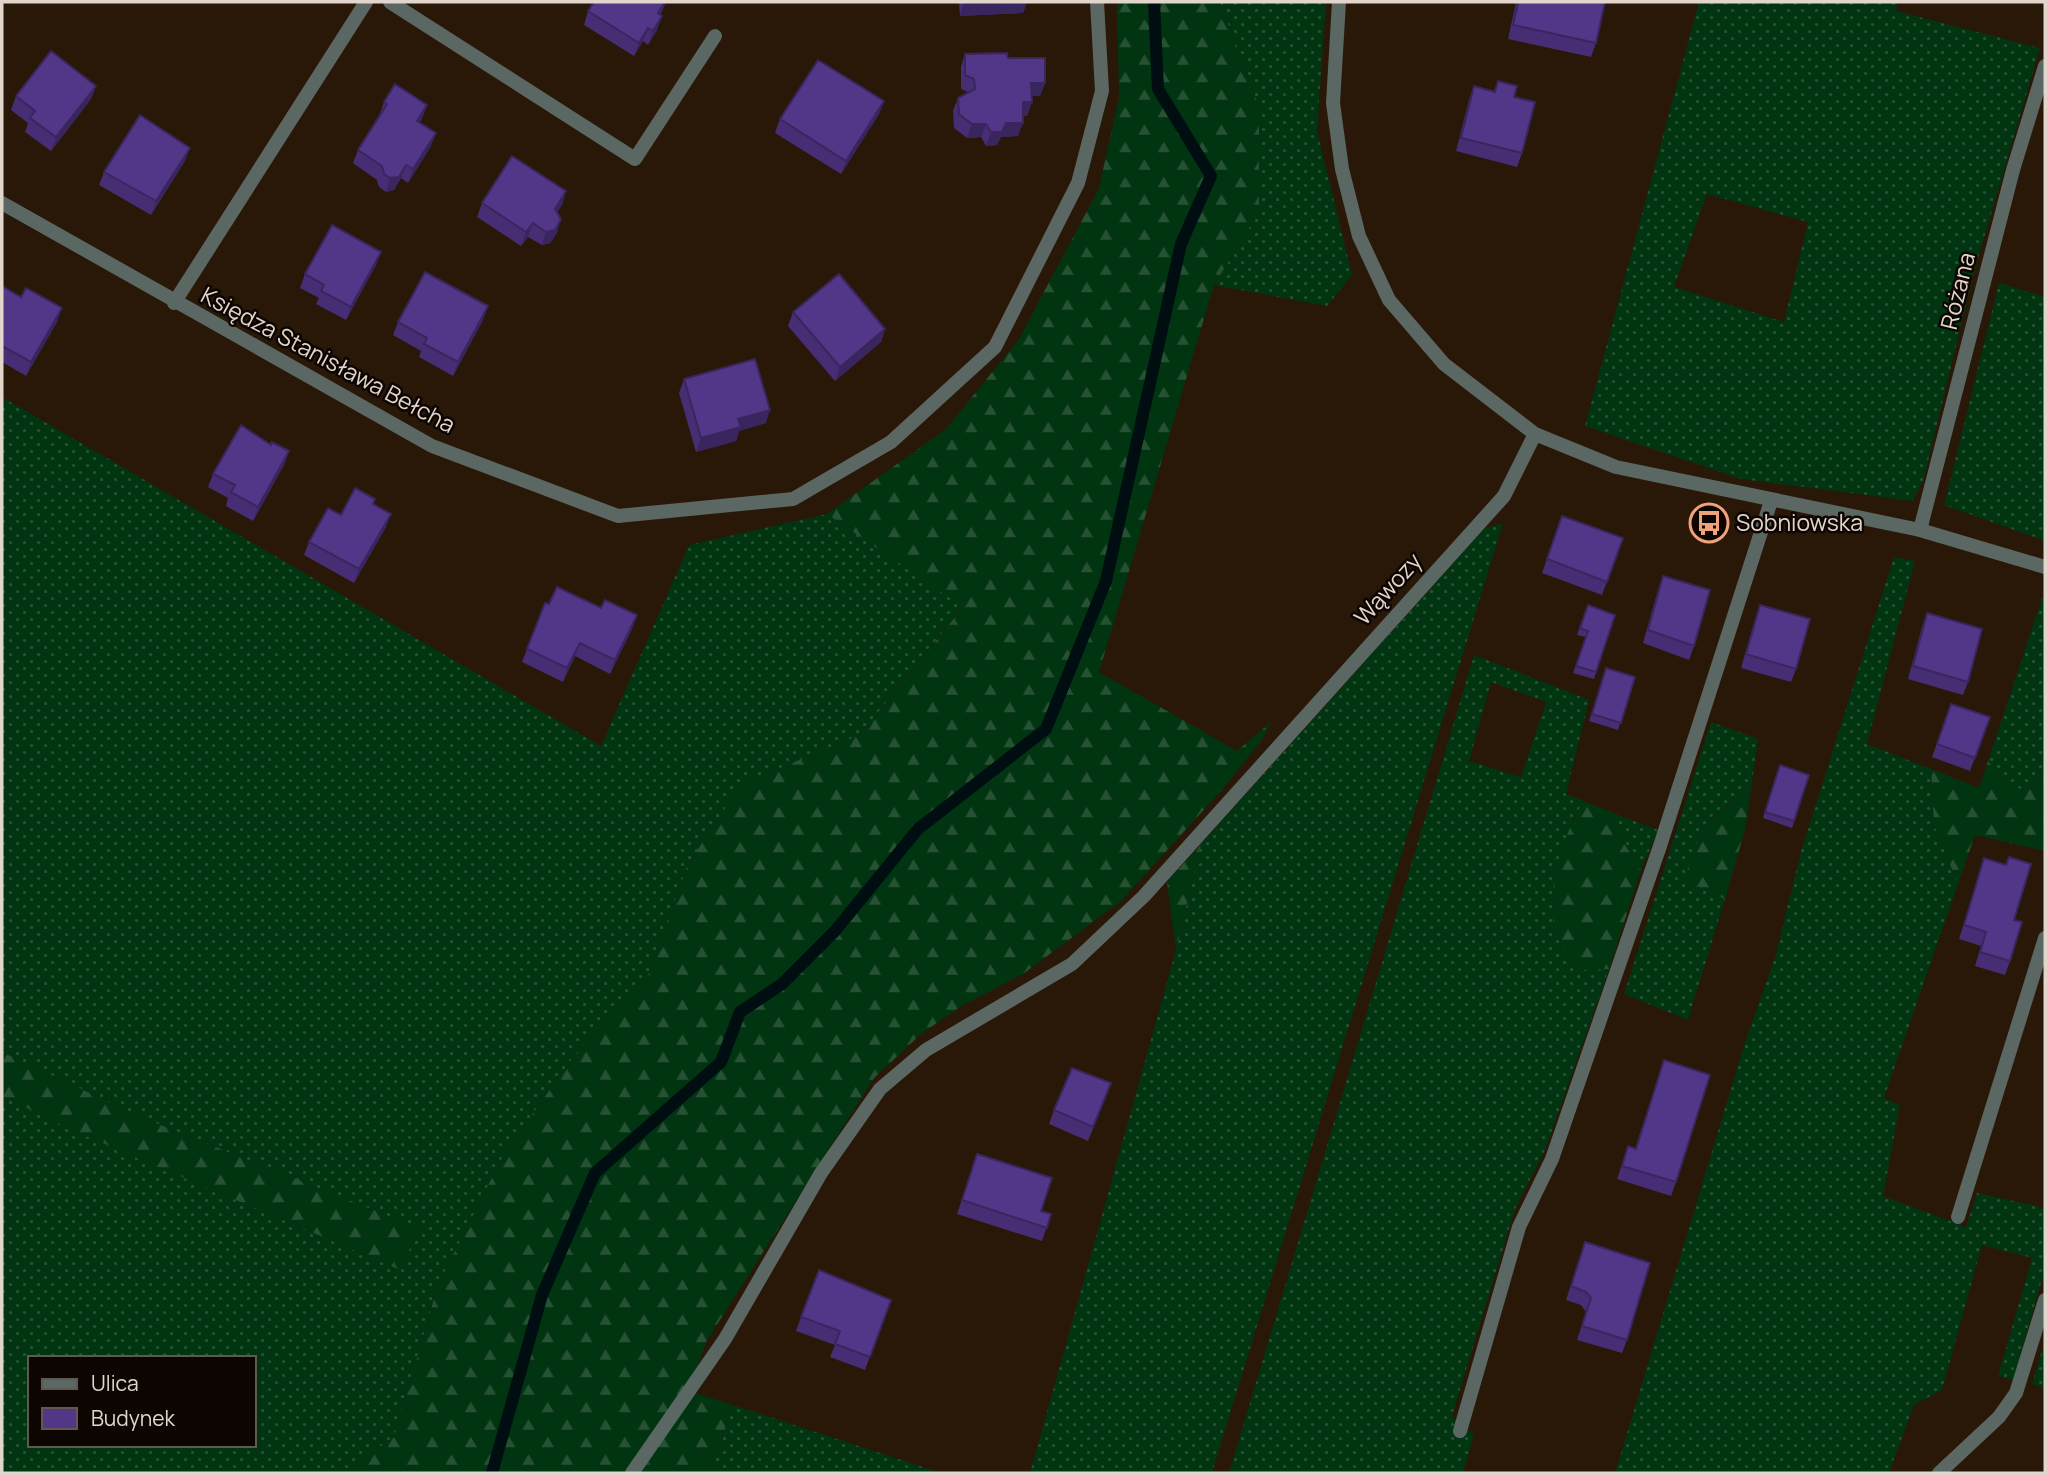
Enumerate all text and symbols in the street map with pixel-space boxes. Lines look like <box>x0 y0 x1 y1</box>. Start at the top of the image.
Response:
street label: Różana <box>1932 249 1982 333</box>
street label: Księdza Stanisława Bełcha <box>196 278 461 440</box>
bus stop icon: Sobniowska <box>1688 502 1730 544</box>
place label: Sobniowska <box>1736 506 1863 538</box>
street label: Wąwozy <box>1346 545 1428 631</box>
legend <box>28 1356 256 1447</box>
text: Ulica <box>91 1369 139 1397</box>
text: Budynek <box>91 1404 176 1432</box>

